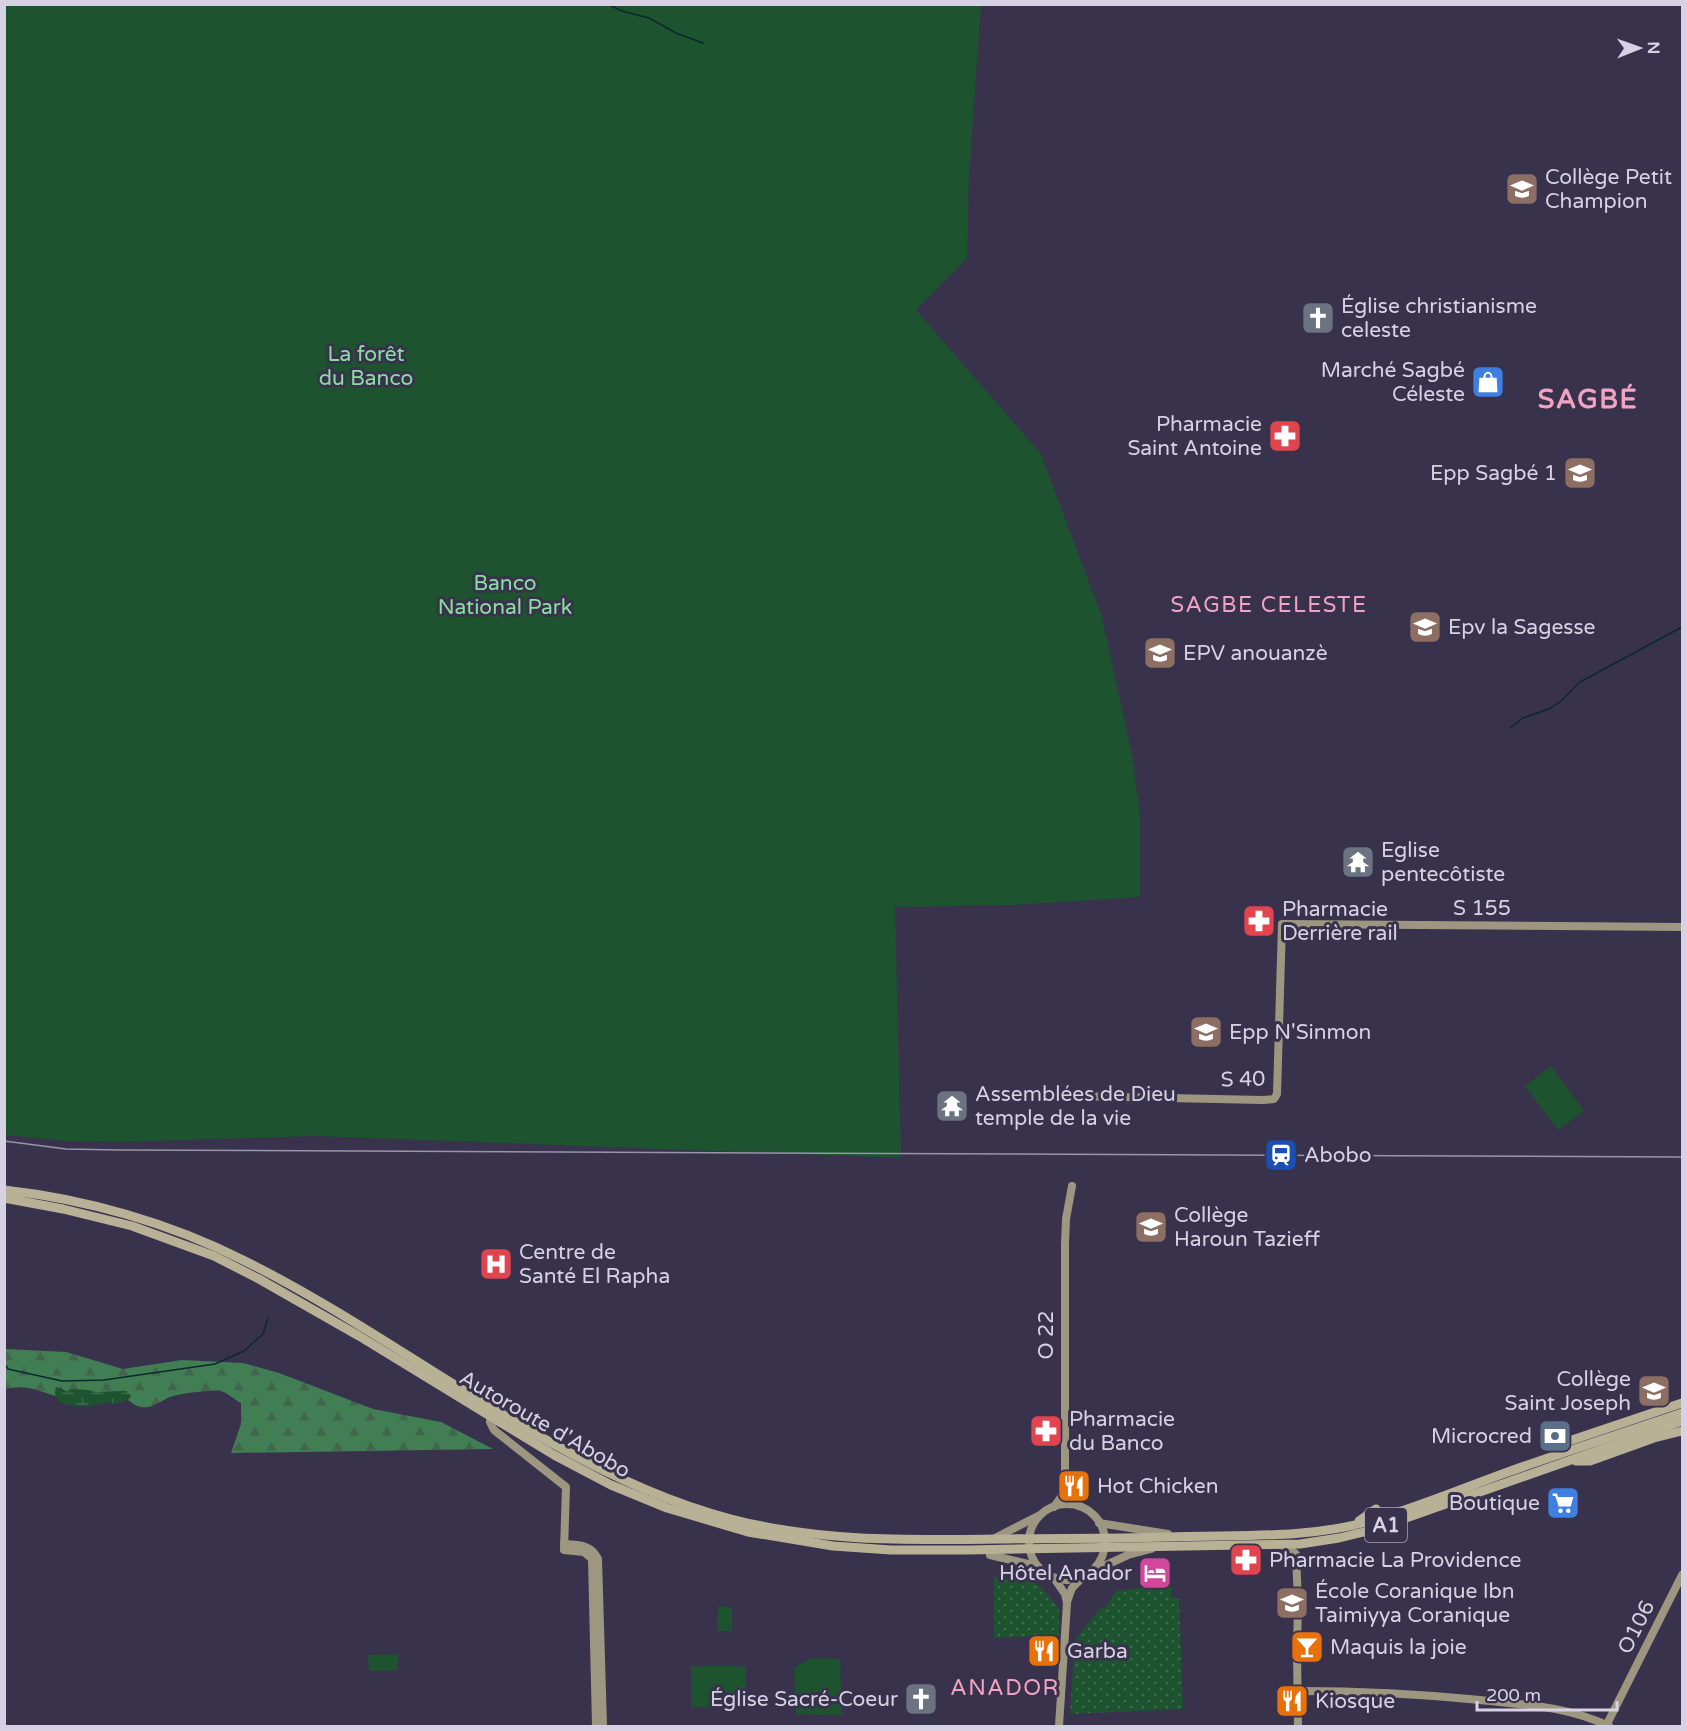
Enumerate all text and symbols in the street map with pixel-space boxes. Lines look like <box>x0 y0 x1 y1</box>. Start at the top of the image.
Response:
north arrow <box>1609 18 1669 78</box>
text: N <box>1643 41 1663 54</box>
place label: Collège Petit Champion <box>1545 165 1672 214</box>
school or university icon: Collège Petit Champion <box>1504 171 1540 207</box>
place label: Église christianisme celeste <box>1341 294 1537 343</box>
church icon: Église christianisme celeste <box>1300 300 1336 336</box>
park label: La forêt du Banco <box>319 342 413 391</box>
place label: Marché Sagbé Céleste <box>1321 358 1465 407</box>
shop icon: Marché Sagbé Céleste <box>1470 364 1506 400</box>
district label: SAGBÉ <box>1538 383 1638 416</box>
place label: Pharmacie Saint Antoine <box>1127 412 1262 461</box>
pharmacy icon: Pharmacie Saint Antoine <box>1267 418 1303 454</box>
school or university icon: Epp Sagbé 1 <box>1562 455 1598 491</box>
place label: Epp Sagbé 1 <box>1430 461 1557 486</box>
park label: Banco National Park <box>438 571 572 620</box>
district label: SAGBE CELESTE <box>1170 592 1368 618</box>
school or university icon: Epv la Sagesse <box>1407 609 1443 645</box>
place label: Epv la Sagesse <box>1448 615 1595 640</box>
school or university icon: EPV anouanzè <box>1142 635 1178 671</box>
place label: EPV anouanzè <box>1183 641 1328 666</box>
place label: Eglise pentecôtiste <box>1381 838 1505 887</box>
temple icon: Eglise pentecôtiste <box>1340 844 1376 880</box>
street label: S 155 <box>1453 896 1511 921</box>
place label: Pharmacie Derrière rail <box>1282 897 1398 946</box>
pharmacy icon: Pharmacie Derrière rail <box>1241 903 1277 939</box>
school or university icon: Epp N'Sinmon <box>1188 1014 1224 1050</box>
place label: Epp N'Sinmon <box>1229 1020 1371 1045</box>
street label: S 40 <box>1220 1067 1266 1092</box>
place label: Assemblées de Dieu temple de la vie <box>975 1082 1176 1131</box>
temple icon: Assemblées de Dieu temple de la vie <box>934 1088 970 1124</box>
station icon: Abobo <box>1263 1137 1299 1173</box>
place label: Abobo <box>1304 1143 1372 1168</box>
place label: Collège Haroun Tazieff <box>1174 1203 1321 1252</box>
school or university icon: Collège Haroun Tazieff <box>1133 1209 1169 1245</box>
place label: Centre de Santé El Rapha <box>519 1240 670 1289</box>
hospital icon: Centre de Santé El Rapha <box>478 1246 514 1282</box>
street label: O 22 <box>1034 1311 1059 1359</box>
street label: Autoroute d'Abobo <box>455 1365 634 1483</box>
place label: Collège Saint Joseph <box>1504 1367 1631 1416</box>
school or university icon: Collège Saint Joseph <box>1636 1373 1672 1409</box>
place label: Pharmacie du Banco <box>1069 1407 1175 1456</box>
pharmacy icon: Pharmacie du Banco <box>1028 1413 1064 1449</box>
bank icon: Microcred <box>1537 1418 1573 1454</box>
place label: Microcred <box>1431 1424 1532 1449</box>
restaurant icon: Hot Chicken <box>1056 1468 1092 1504</box>
place label: Hot Chicken <box>1097 1474 1218 1499</box>
supermarket icon: Boutique <box>1545 1485 1581 1521</box>
place label: Boutique <box>1449 1491 1540 1516</box>
road number: A1 <box>1365 1508 1407 1542</box>
pharmacy icon: Pharmacie La Providence <box>1228 1542 1264 1578</box>
place label: Pharmacie La Providence <box>1269 1548 1522 1573</box>
hotel icon: Hôtel Anador <box>1137 1555 1173 1591</box>
place label: Hôtel Anador <box>999 1561 1132 1586</box>
place label: École Coranique Ibn Taimiyya Coranique <box>1315 1579 1515 1628</box>
school or university icon: École Coranique Ibn Taimiyya Coranique <box>1274 1585 1310 1621</box>
street label: O106 <box>1612 1596 1660 1658</box>
bar icon: Maquis la joie <box>1289 1629 1325 1665</box>
restaurant icon: Garba <box>1026 1633 1062 1669</box>
place label: Maquis la joie <box>1330 1635 1467 1660</box>
place label: Garba <box>1067 1639 1128 1664</box>
scale bar <box>1477 1674 1616 1712</box>
district label: ANADOR <box>950 1675 1060 1701</box>
church icon: Église Sacré-Coeur <box>903 1681 939 1717</box>
restaurant icon: Kiosque <box>1274 1683 1310 1719</box>
text: 200 m <box>1486 1684 1541 1706</box>
place label: Église Sacré-Coeur <box>710 1687 898 1712</box>
place label: Kiosque <box>1315 1689 1395 1714</box>

